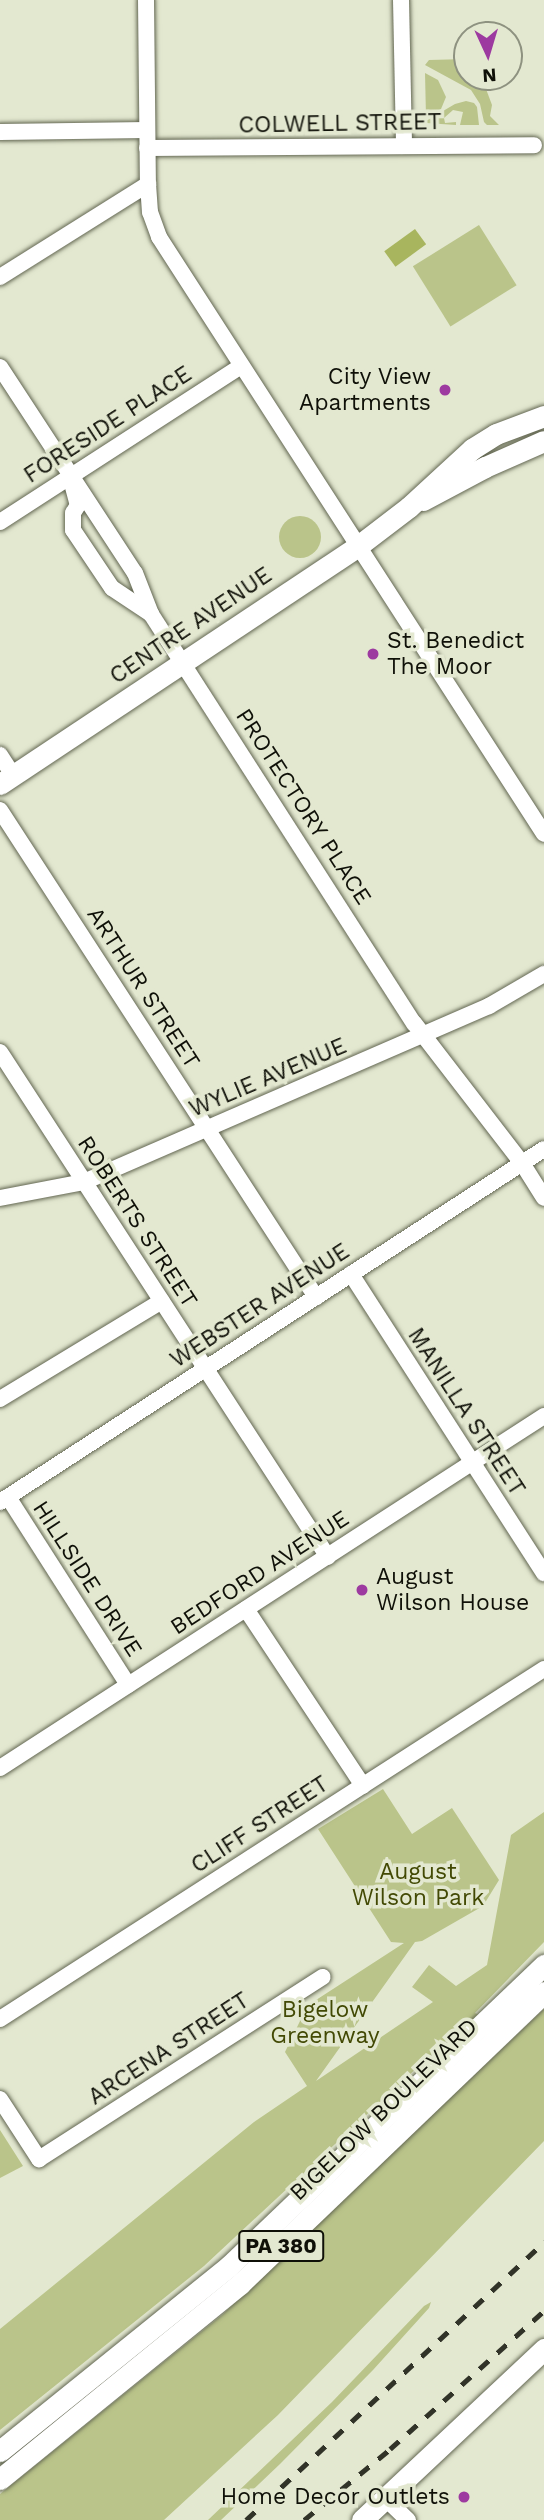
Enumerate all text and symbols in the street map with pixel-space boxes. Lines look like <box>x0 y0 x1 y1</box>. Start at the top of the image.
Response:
north arrow <box>453 21 523 91</box>
text: N <box>482 63 497 87</box>
street label: COLWELL STREET <box>238 108 442 140</box>
street label: FORESIDE PLACE <box>19 360 197 490</box>
place label: City View Apartments <box>299 363 431 417</box>
marker: City View Apartments <box>437 382 453 398</box>
street label: CENTRE AVENUE <box>104 561 278 691</box>
place label: St. Benedict The Moor <box>387 627 524 681</box>
marker: St. Benedict The Moor <box>365 646 381 662</box>
street label: PROTECTORY PLACE <box>229 703 377 911</box>
street label: ARTHUR STREET <box>81 902 205 1074</box>
street label: WYLIE AVENUE <box>185 1032 351 1124</box>
street label: ROBERTS STREET <box>71 1131 203 1313</box>
street label: WEBSTER AVENUE <box>165 1238 355 1374</box>
street label: MANILLA STREET <box>401 1322 531 1502</box>
street label: HILLSIDE DRIVE <box>26 1496 148 1662</box>
street label: BEDFORD AVENUE <box>165 1505 355 1641</box>
place label: August Wilson House <box>376 1563 529 1617</box>
marker: August Wilson House <box>354 1582 370 1598</box>
street label: CLIFF STREET <box>186 1770 334 1880</box>
park label: August Wilson Park <box>352 1858 484 1912</box>
street label: ARCENA STREET <box>83 1986 255 2112</box>
park label: Bigelow Greenway <box>270 1996 380 2050</box>
street label: BIGELOW BOULEVARD <box>284 2013 484 2207</box>
road number: PA 380 <box>237 2228 325 2264</box>
place label: Home Decor Outlets <box>220 2483 450 2511</box>
marker: Home Decor Outlets <box>456 2489 472 2505</box>

